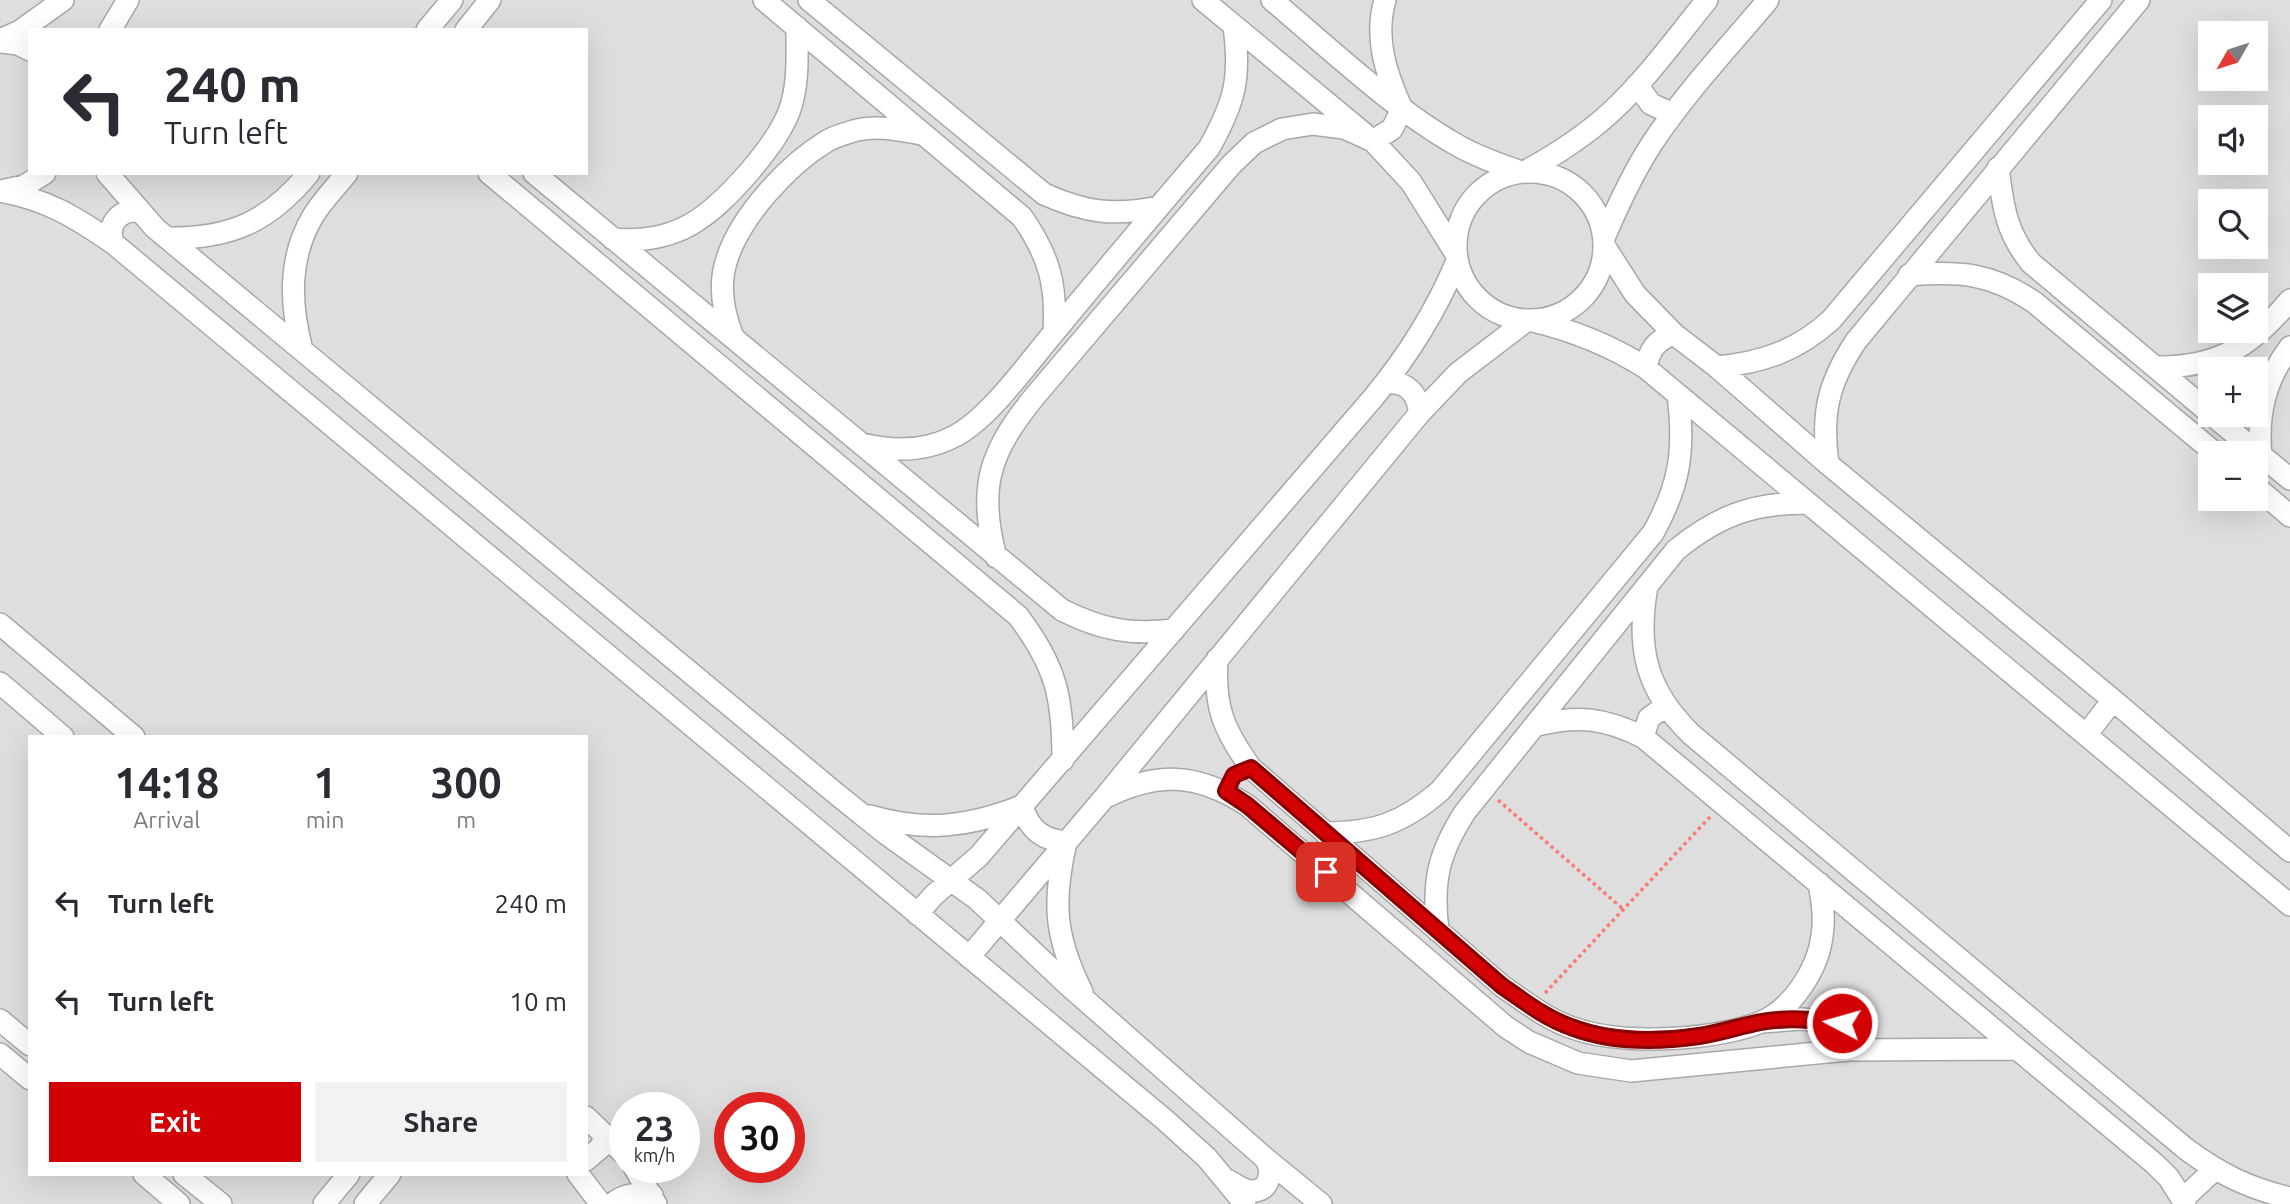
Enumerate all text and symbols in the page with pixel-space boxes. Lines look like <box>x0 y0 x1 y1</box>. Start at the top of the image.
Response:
north arrow <box>2198 21 2268 91</box>
map controls <box>2198 21 2268 511</box>
icon: left <box>49 56 140 147</box>
text: 240 m <box>164 56 301 111</box>
button: sound <box>2198 105 2268 175</box>
text: Turn left <box>164 114 288 150</box>
button: search <box>2198 189 2268 259</box>
button: layers <box>2198 273 2268 343</box>
button: + <box>2198 357 2268 427</box>
button: − <box>2198 441 2268 511</box>
text: 14:18 <box>114 759 219 806</box>
text: 1 <box>313 759 337 806</box>
text: 300 <box>431 759 502 806</box>
text: Arrival <box>133 807 200 832</box>
text: min <box>306 807 344 832</box>
text: m <box>456 807 476 832</box>
pin <box>1296 842 1356 902</box>
icon: arrive <box>1307 853 1345 891</box>
icon: left <box>49 884 87 922</box>
text: Turn left <box>108 889 214 918</box>
text: 240 m <box>495 889 567 918</box>
icon: left <box>49 982 87 1020</box>
position arrow <box>1805 986 1879 1060</box>
text: Turn left <box>108 987 214 1016</box>
text: 10 m <box>509 987 567 1016</box>
button: Exit <box>49 1082 301 1162</box>
button: Share <box>315 1082 567 1162</box>
speed limit sign: 30 <box>714 1092 805 1183</box>
text: 23 <box>635 1108 674 1148</box>
text: km/h <box>634 1145 675 1165</box>

